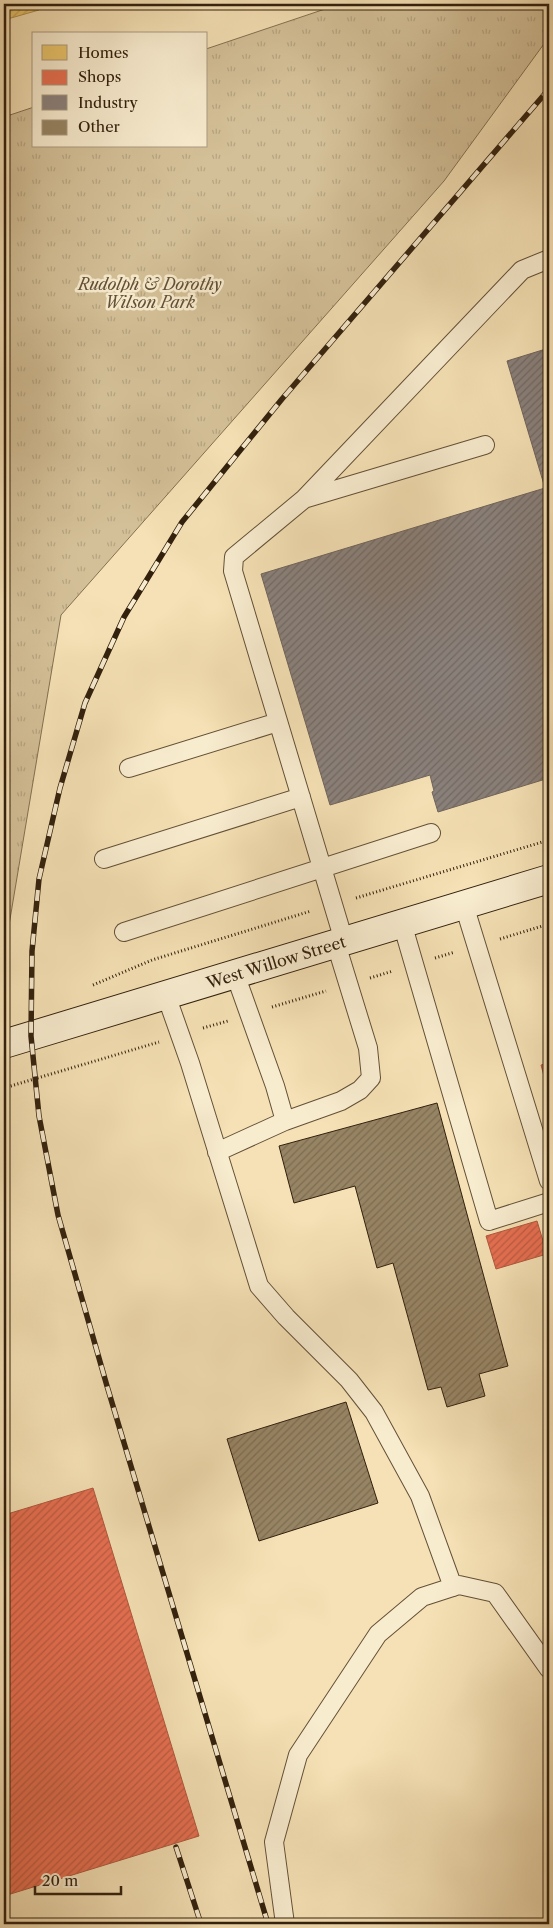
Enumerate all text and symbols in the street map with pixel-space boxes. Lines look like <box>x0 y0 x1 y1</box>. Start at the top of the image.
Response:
legend <box>32 32 208 148</box>
text: Homes <box>78 43 129 62</box>
text: Shops <box>78 67 121 86</box>
text: Industry <box>78 93 138 112</box>
text: Other <box>78 117 121 136</box>
park label: Rudolph & Dorothy Wilson Park <box>76 274 222 312</box>
street label: West Willow Street <box>203 931 349 993</box>
scale bar <box>35 1863 121 1895</box>
text: 20 m <box>42 1871 78 1890</box>

